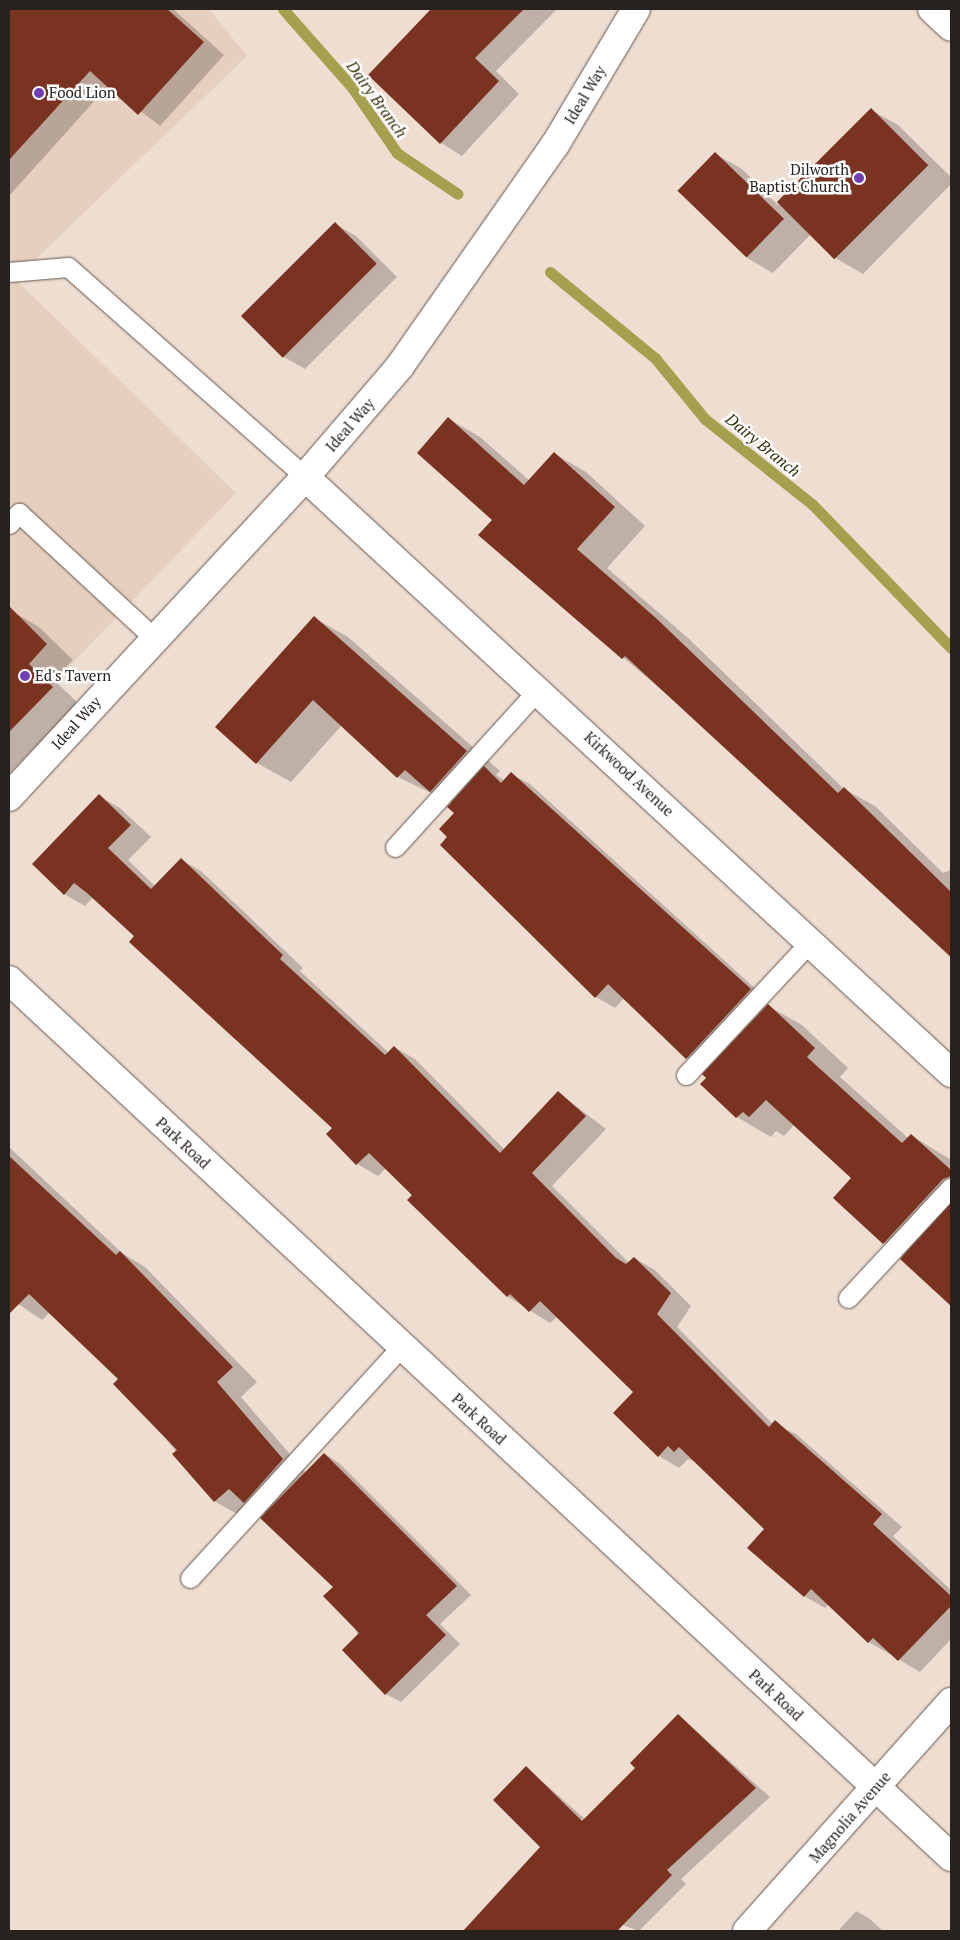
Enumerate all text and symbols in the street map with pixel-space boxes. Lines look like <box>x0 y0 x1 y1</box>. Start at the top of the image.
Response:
water label: Dairy Branch <box>343 57 411 141</box>
street label: Ideal Way <box>561 62 609 128</box>
place label: Food Lion <box>49 84 116 102</box>
marker: Food Lion <box>33 87 45 99</box>
place label: Dilworth Baptist Church <box>749 160 849 195</box>
marker: Dilworth Baptist Church <box>853 172 865 184</box>
street label: Ideal Way <box>322 395 378 455</box>
water label: Dairy Branch <box>722 409 804 481</box>
place label: Ed's Tavern <box>35 667 111 685</box>
marker: Ed's Tavern <box>19 670 31 682</box>
street label: Ideal Way <box>48 693 104 753</box>
street label: Kirkwood Avenue <box>580 728 678 820</box>
street label: Park Road <box>152 1114 214 1172</box>
street label: Park Road <box>448 1390 510 1448</box>
street label: Park Road <box>745 1666 807 1724</box>
street label: Magnolia Avenue <box>805 1768 895 1866</box>

